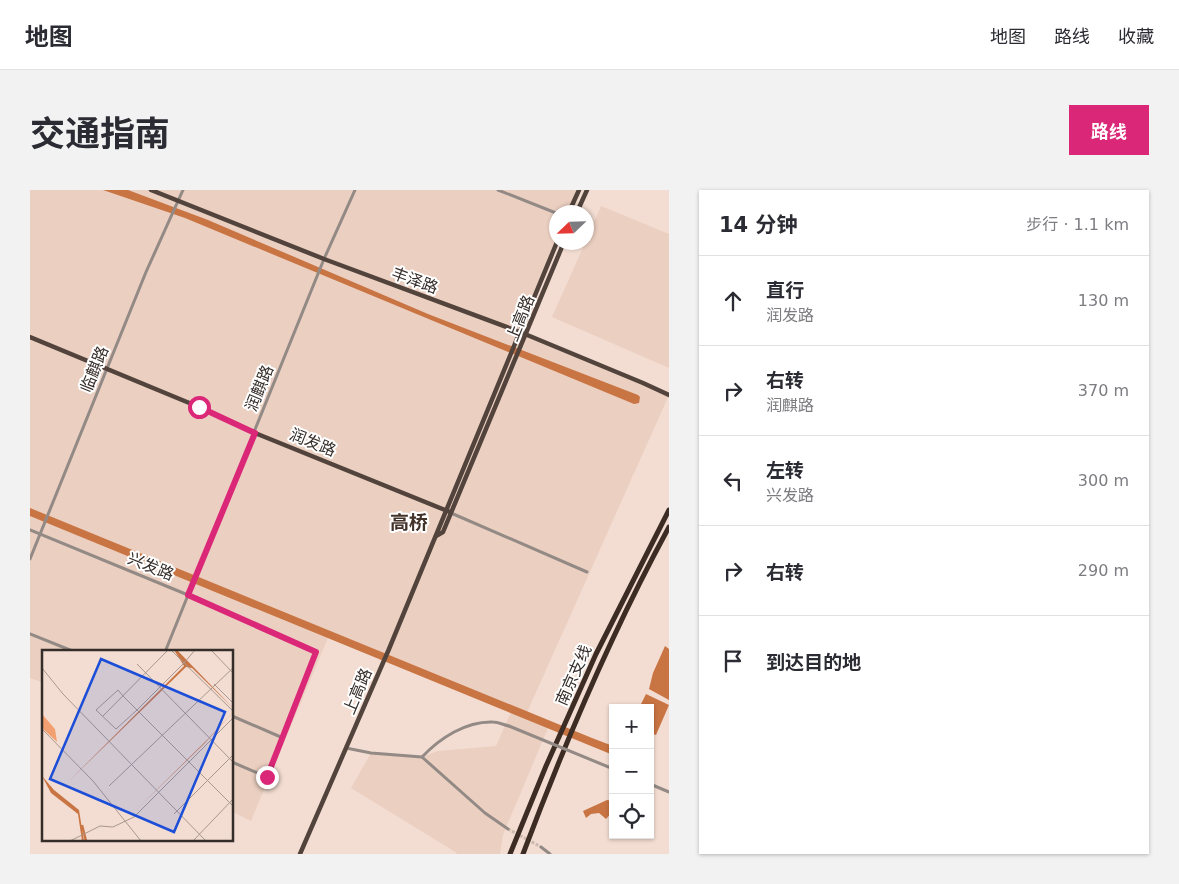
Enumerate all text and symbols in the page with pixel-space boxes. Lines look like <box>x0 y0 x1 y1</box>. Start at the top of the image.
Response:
text: 地图 <box>25 23 73 51</box>
text: 地图 <box>990 26 1026 47</box>
text: 路线 <box>1054 26 1090 47</box>
text: 收藏 <box>1118 26 1154 47</box>
button: 路线 <box>1069 105 1149 155</box>
text: 交通指南 <box>30 114 170 154</box>
north arrow <box>549 205 594 250</box>
text: 14 分钟 <box>719 213 798 237</box>
text: 步行 · 1.1 km <box>1026 215 1129 234</box>
street label: 丰泽路 <box>389 263 441 298</box>
text: 直行 <box>766 279 804 301</box>
icon: ahead <box>719 287 747 315</box>
text: 130 m <box>1078 291 1129 310</box>
street label: 上高路 <box>503 292 538 344</box>
text: 润发路 <box>766 306 814 325</box>
street label: 临麒路 <box>77 343 112 395</box>
street label: 润麒路 <box>242 362 277 414</box>
text: 右转 <box>766 369 804 391</box>
icon: right <box>719 377 747 405</box>
text: 370 m <box>1078 381 1129 400</box>
route start <box>188 396 211 419</box>
text: 润麒路 <box>766 396 814 415</box>
street label: 润发路 <box>287 425 339 460</box>
text: 左转 <box>766 459 804 481</box>
icon: left <box>719 467 747 495</box>
text: 300 m <box>1078 471 1129 490</box>
text: 兴发路 <box>766 486 814 505</box>
district label: 高桥 <box>390 511 428 533</box>
street label: 兴发路 <box>125 549 177 584</box>
icon: right <box>719 557 747 585</box>
text: 右转 <box>766 561 804 583</box>
text: 290 m <box>1078 561 1129 580</box>
street label: 南京支线 <box>552 642 595 708</box>
icon: arrive <box>719 647 747 675</box>
inset map <box>42 650 234 842</box>
text: 到达目的地 <box>766 651 861 673</box>
street label: 上高路 <box>339 665 376 717</box>
map controls <box>609 704 654 839</box>
button: + <box>609 704 654 749</box>
button: − <box>609 749 654 794</box>
route end <box>256 766 279 789</box>
button: locate <box>609 794 654 839</box>

